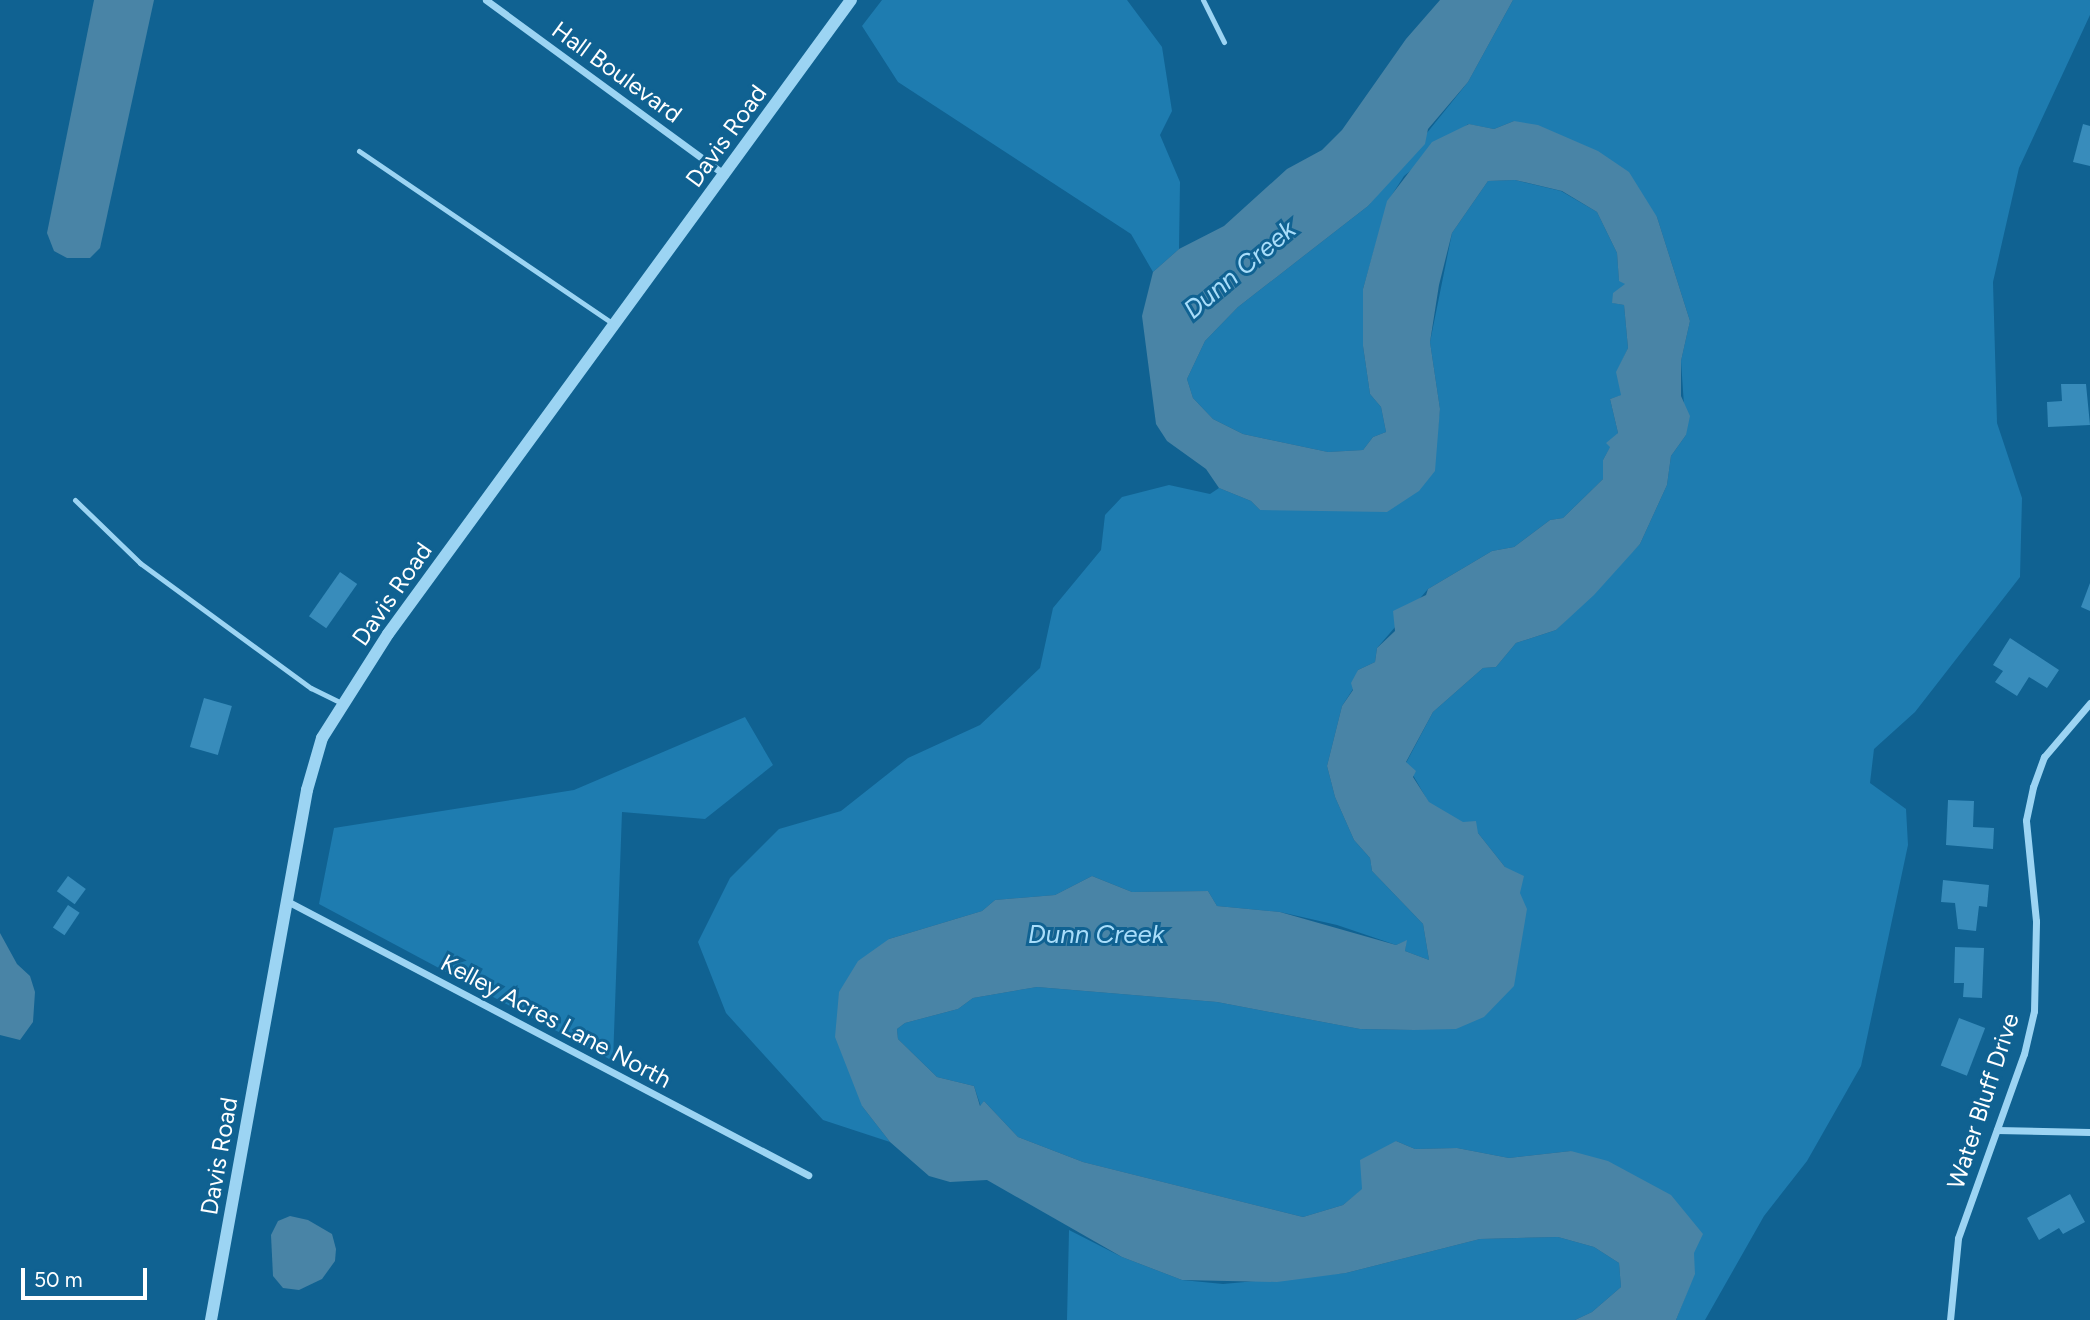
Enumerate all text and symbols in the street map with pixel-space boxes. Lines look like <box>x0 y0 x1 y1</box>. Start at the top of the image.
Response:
street label: Hall Boulevard <box>546 15 688 129</box>
street label: Davis Road <box>679 79 773 193</box>
water label: Dunn Creek <box>1178 214 1302 326</box>
street label: Davis Road <box>346 537 438 651</box>
water label: Dunn Creek <box>1028 919 1164 951</box>
street label: Kelley Acres Lane North <box>436 948 676 1094</box>
street label: Water Bluff Drive <box>1941 1010 2025 1192</box>
street label: Davis Road <box>194 1095 244 1217</box>
scale bar <box>24 1254 150 1298</box>
text: 50 m <box>34 1267 83 1292</box>

